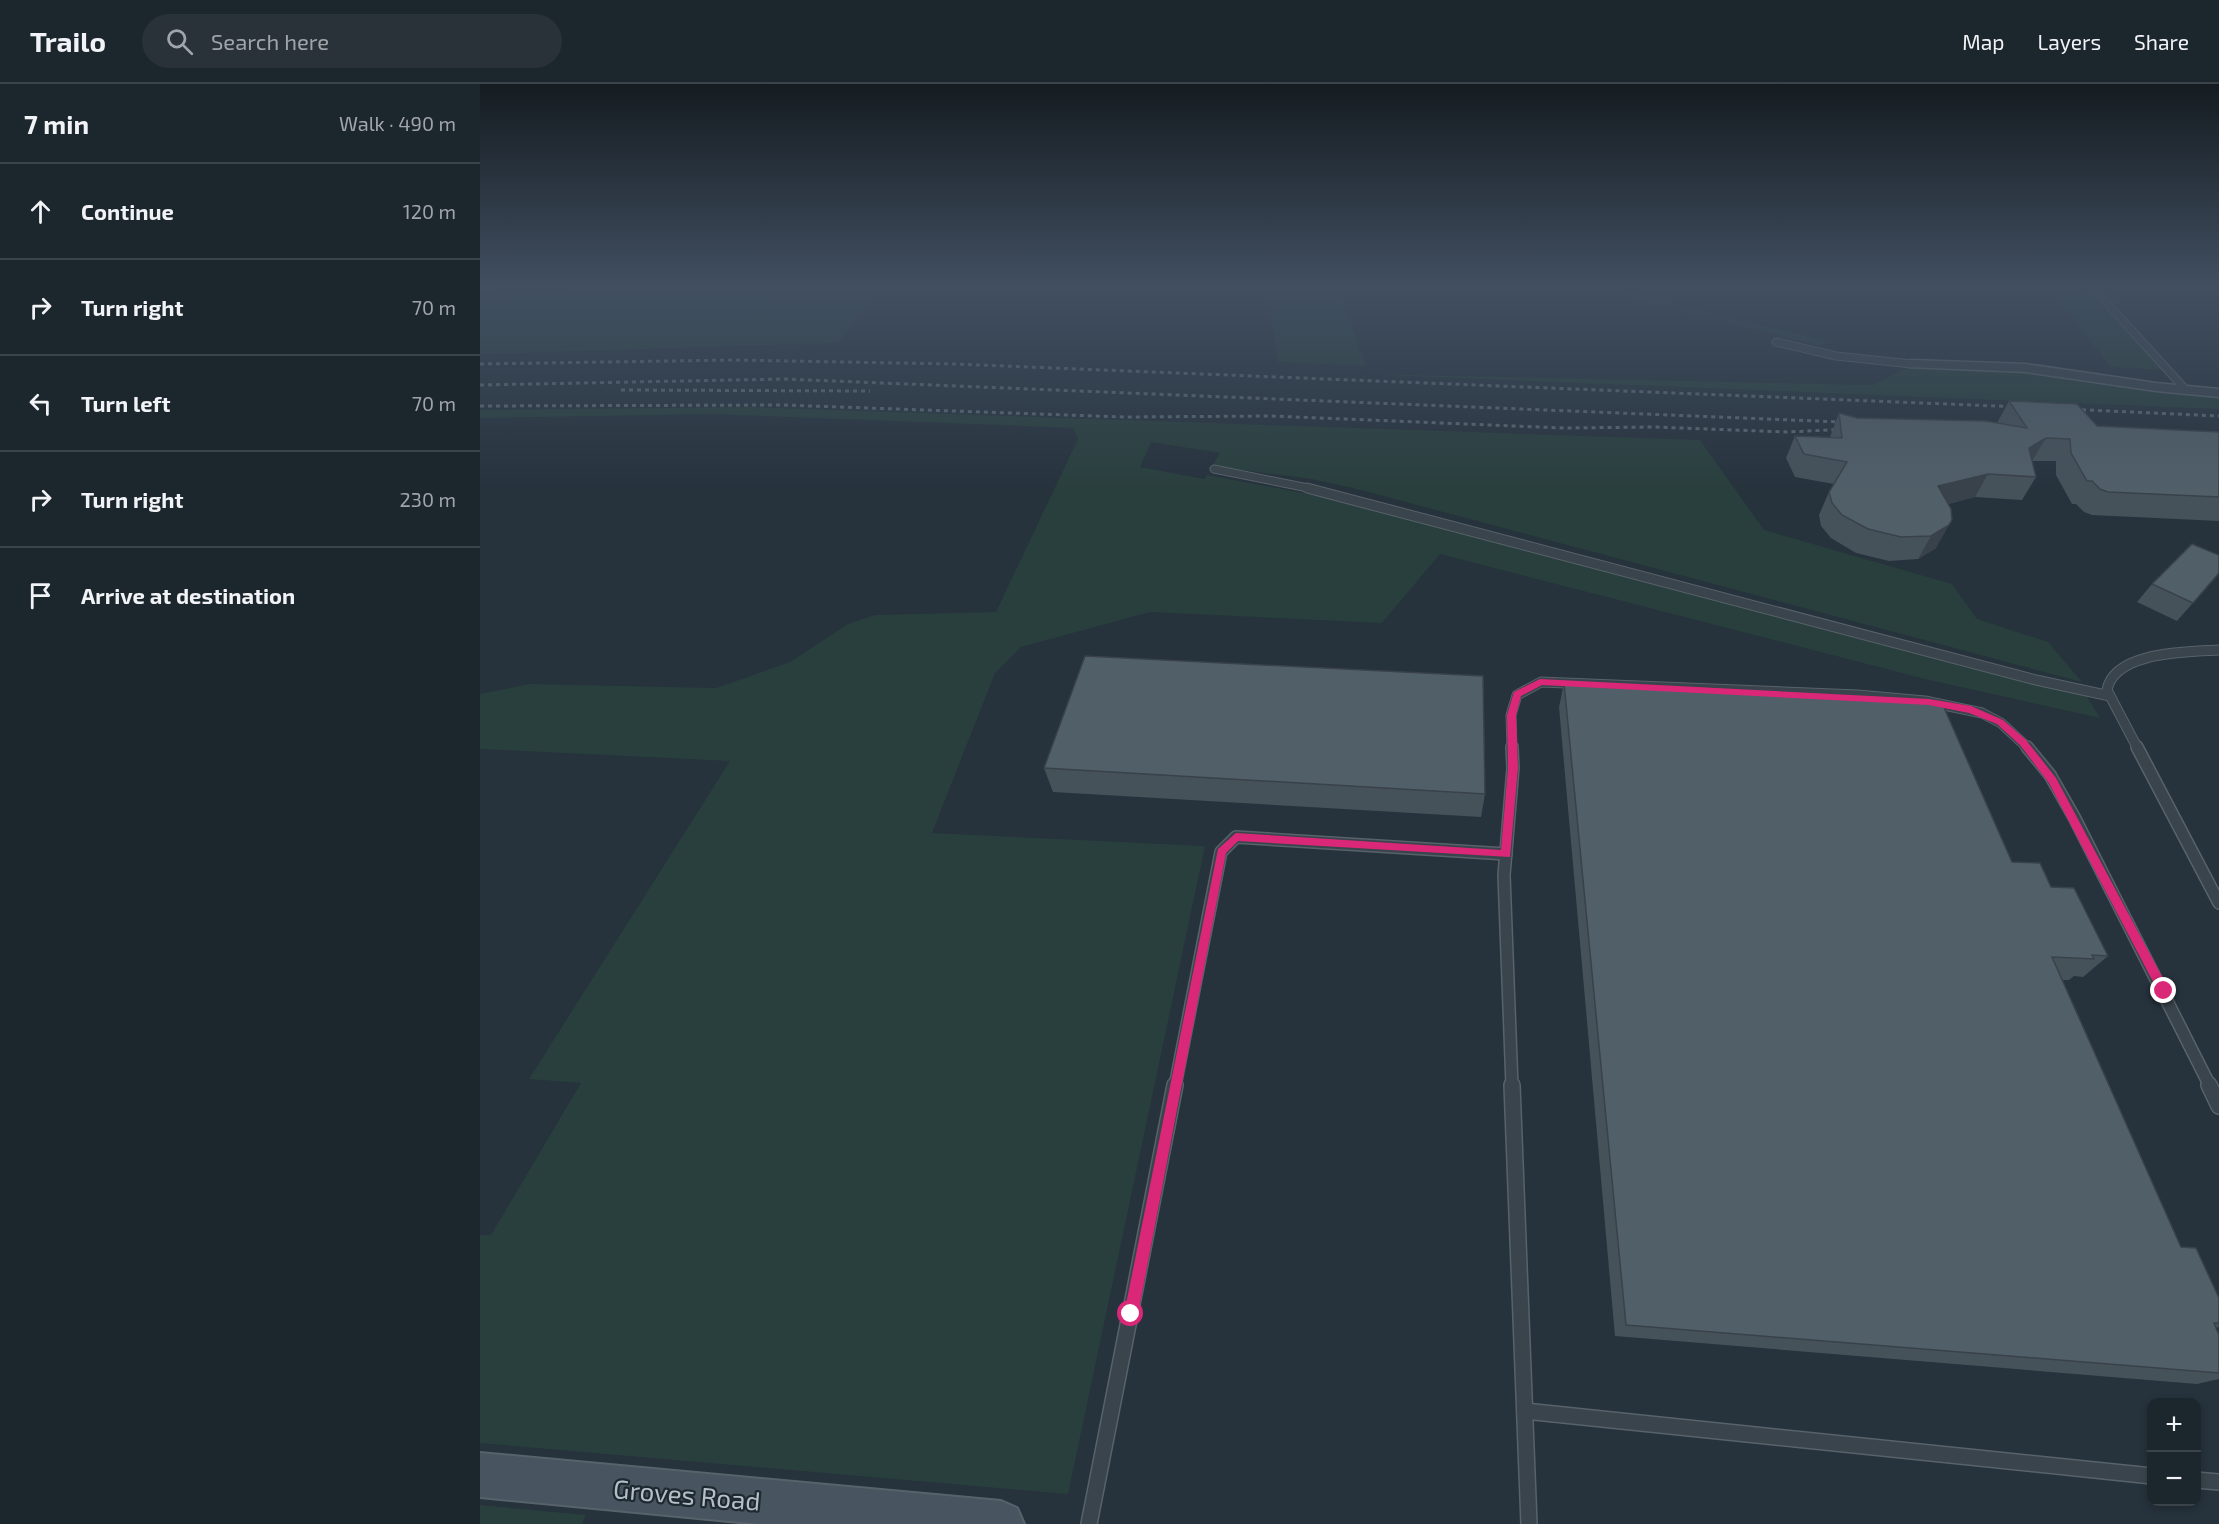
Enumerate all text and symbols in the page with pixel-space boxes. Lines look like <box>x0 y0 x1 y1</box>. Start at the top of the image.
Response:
search box <box>142 14 562 68</box>
text: Trailo <box>30 24 106 58</box>
icon: search <box>163 25 196 58</box>
text: Search here <box>211 28 329 54</box>
text: Map <box>1962 29 2004 54</box>
text: Layers <box>2037 29 2101 54</box>
text: Share <box>2134 29 2189 54</box>
text: 7 min <box>24 108 89 139</box>
text: Walk · 490 m <box>339 111 456 135</box>
icon: ahead <box>24 195 57 228</box>
text: Continue <box>81 198 174 224</box>
text: 120 m <box>403 199 456 223</box>
icon: right <box>24 291 57 324</box>
text: Turn right <box>81 294 183 320</box>
text: 70 m <box>412 295 456 319</box>
icon: left <box>24 387 57 420</box>
text: Turn left <box>81 390 170 416</box>
text: 70 m <box>412 391 456 415</box>
icon: right <box>24 483 57 516</box>
text: Turn right <box>81 486 183 512</box>
text: 230 m <box>400 487 456 511</box>
icon: arrive <box>24 579 57 612</box>
text: Arrive at destination <box>81 582 295 608</box>
route end <box>2150 977 2176 1003</box>
route start <box>1117 1300 1143 1326</box>
map controls <box>2147 1398 2201 1506</box>
button: + <box>2147 1398 2201 1452</box>
button: − <box>2147 1452 2201 1506</box>
street label: Groves Road <box>612 1472 762 1516</box>

